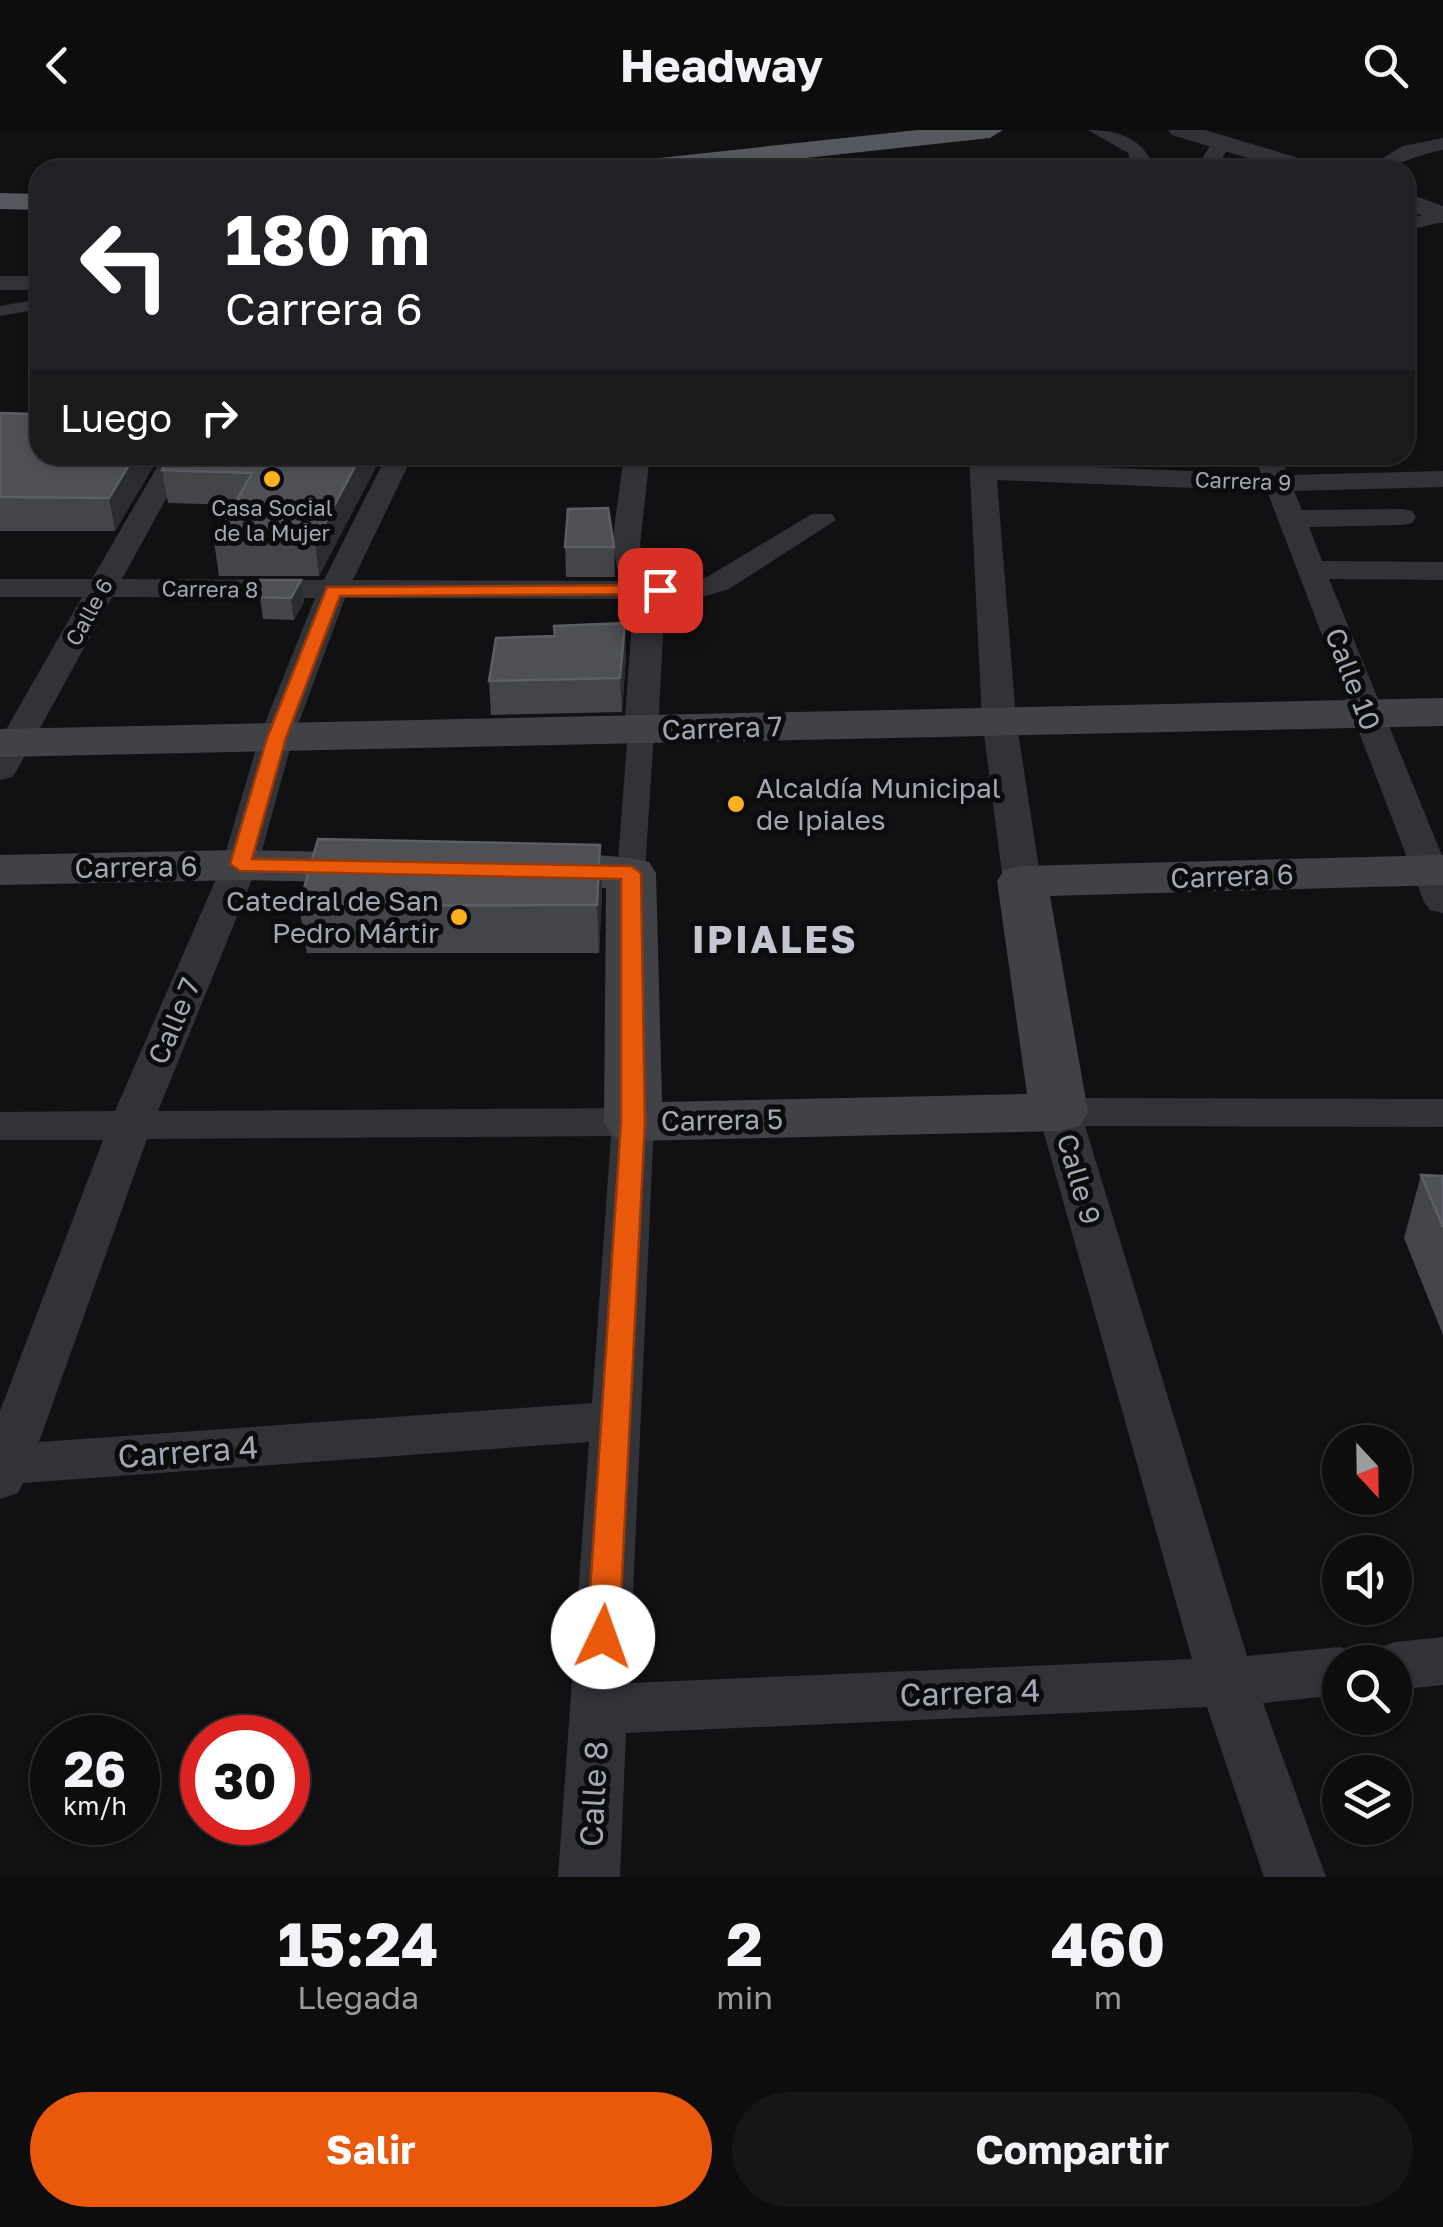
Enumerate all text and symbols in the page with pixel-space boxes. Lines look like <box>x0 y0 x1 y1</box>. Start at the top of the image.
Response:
icon: back <box>30 38 85 93</box>
text: Headway <box>620 38 823 92</box>
icon: search <box>1358 38 1413 93</box>
text: 180 m <box>225 196 430 280</box>
icon: left <box>60 200 190 330</box>
text: Carrera 6 <box>225 281 423 335</box>
icon: right <box>192 390 247 445</box>
text: Luego <box>60 395 172 440</box>
street label: Carrera 9 <box>1194 465 1292 496</box>
marker: Casa Social de la Mujer <box>261 468 283 490</box>
place label: Casa Social de la Mujer <box>211 494 333 546</box>
pin <box>618 548 703 633</box>
icon: arrive <box>633 563 688 618</box>
street label: Calle 6 <box>59 573 118 650</box>
street label: Carrera 8 <box>161 574 259 603</box>
street label: Calle 10 <box>1319 623 1388 735</box>
street label: Carrera 7 <box>661 709 783 746</box>
place label: Alcaldía Municipal de Ipiales <box>756 771 1001 836</box>
marker: Alcaldía Municipal de Ipiales <box>725 793 747 815</box>
street label: Carrera 6 <box>74 849 198 884</box>
street label: Carrera 6 <box>1170 857 1294 894</box>
place label: Catedral de San Pedro Mártir <box>226 884 439 949</box>
marker: Catedral de San Pedro Mártir <box>448 906 470 928</box>
district label: IPIALES <box>692 916 858 961</box>
street label: Calle 7 <box>141 973 206 1069</box>
street label: Carrera 5 <box>661 1102 783 1137</box>
street label: Calle 9 <box>1051 1130 1108 1228</box>
north arrow <box>1322 1425 1412 1515</box>
map controls <box>1322 1425 1412 1845</box>
street label: Carrera 4 <box>116 1427 259 1475</box>
button: sound <box>1322 1535 1412 1625</box>
position arrow <box>551 1585 655 1689</box>
button: search <box>1322 1645 1412 1735</box>
street label: Carrera 4 <box>899 1671 1041 1713</box>
speed limit sign: 30 <box>180 1715 310 1845</box>
text: 26 <box>64 1738 126 1798</box>
street label: Calle 8 <box>571 1740 615 1848</box>
button: layers <box>1322 1755 1412 1845</box>
text: km/h <box>63 1790 127 1821</box>
text: 15:24 <box>278 1907 439 1979</box>
text: 2 <box>726 1907 763 1979</box>
text: 460 <box>1051 1907 1165 1979</box>
text: Llegada <box>297 1978 419 2016</box>
text: min <box>716 1978 773 2016</box>
text: m <box>1094 1978 1122 2016</box>
button: Salir <box>30 2092 712 2207</box>
button: Compartir <box>732 2092 1413 2207</box>

